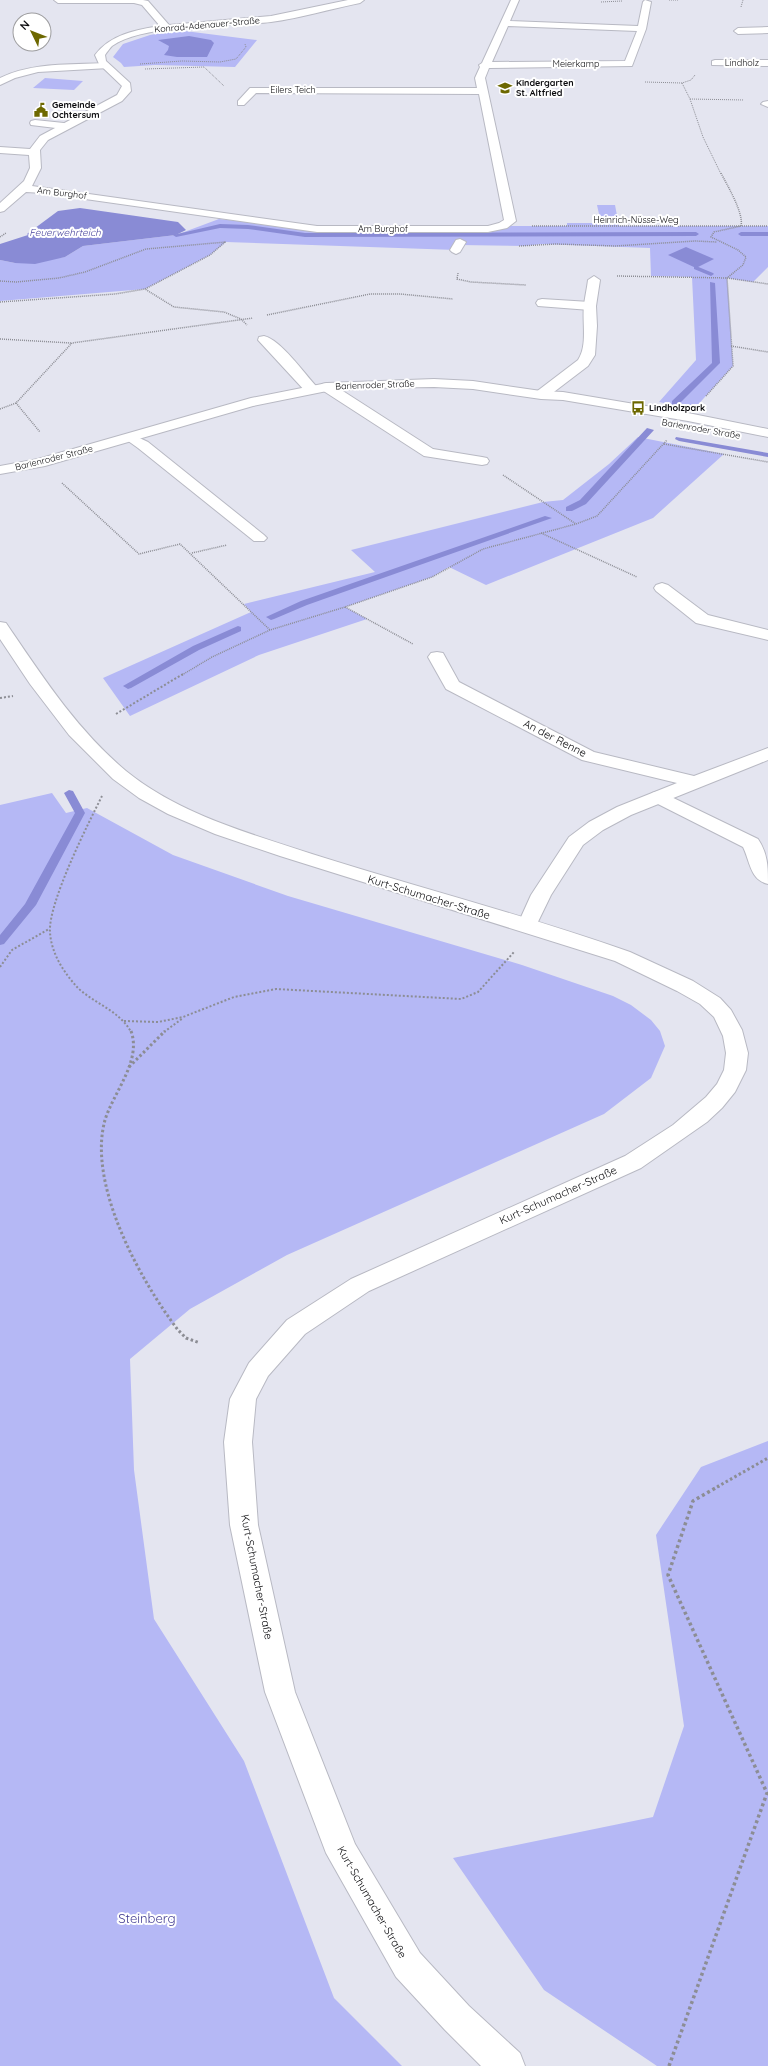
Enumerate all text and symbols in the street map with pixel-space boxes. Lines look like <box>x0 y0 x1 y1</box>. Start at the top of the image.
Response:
north arrow <box>12 12 52 52</box>
street label: Konrad-Adenauer-Straße <box>154 14 260 35</box>
text: N <box>17 17 33 33</box>
street label: Lindholz <box>725 57 759 68</box>
street label: Meierkamp <box>553 58 600 69</box>
place label: Kindergarten St. Altfried <box>516 77 574 98</box>
school or university icon: Kindergarten St. Altfried <box>497 80 513 96</box>
street label: Eilers Teich <box>270 84 316 95</box>
place label: Gemeinde Ochtersum <box>52 99 100 120</box>
public building icon: Gemeinde Ochtersum <box>33 102 49 118</box>
street label: Am Burghof <box>36 184 88 201</box>
street label: Heinrich-Nüsse-Weg <box>593 214 679 225</box>
street label: Am Burghof <box>358 223 409 234</box>
water label: Feuerwehrteich <box>29 226 101 239</box>
street label: Barienroder Straße <box>335 378 415 391</box>
bus stop icon: Lindholzpark <box>630 400 646 416</box>
place label: Lindholzpark <box>649 402 705 413</box>
street label: Barienroder Straße <box>661 416 741 441</box>
street label: Barienroder Straße <box>14 443 94 472</box>
street label: An der Renne <box>521 716 589 760</box>
street label: Kurt-Schumacher-Straße <box>366 872 492 922</box>
street label: Kurt-Schumacher-Straße <box>497 1163 619 1227</box>
street label: Kurt-Schumacher-Straße <box>238 1513 276 1641</box>
street label: Kurt-Schumacher-Straße <box>334 1843 410 1961</box>
park label: Steinberg <box>118 1910 176 1926</box>

